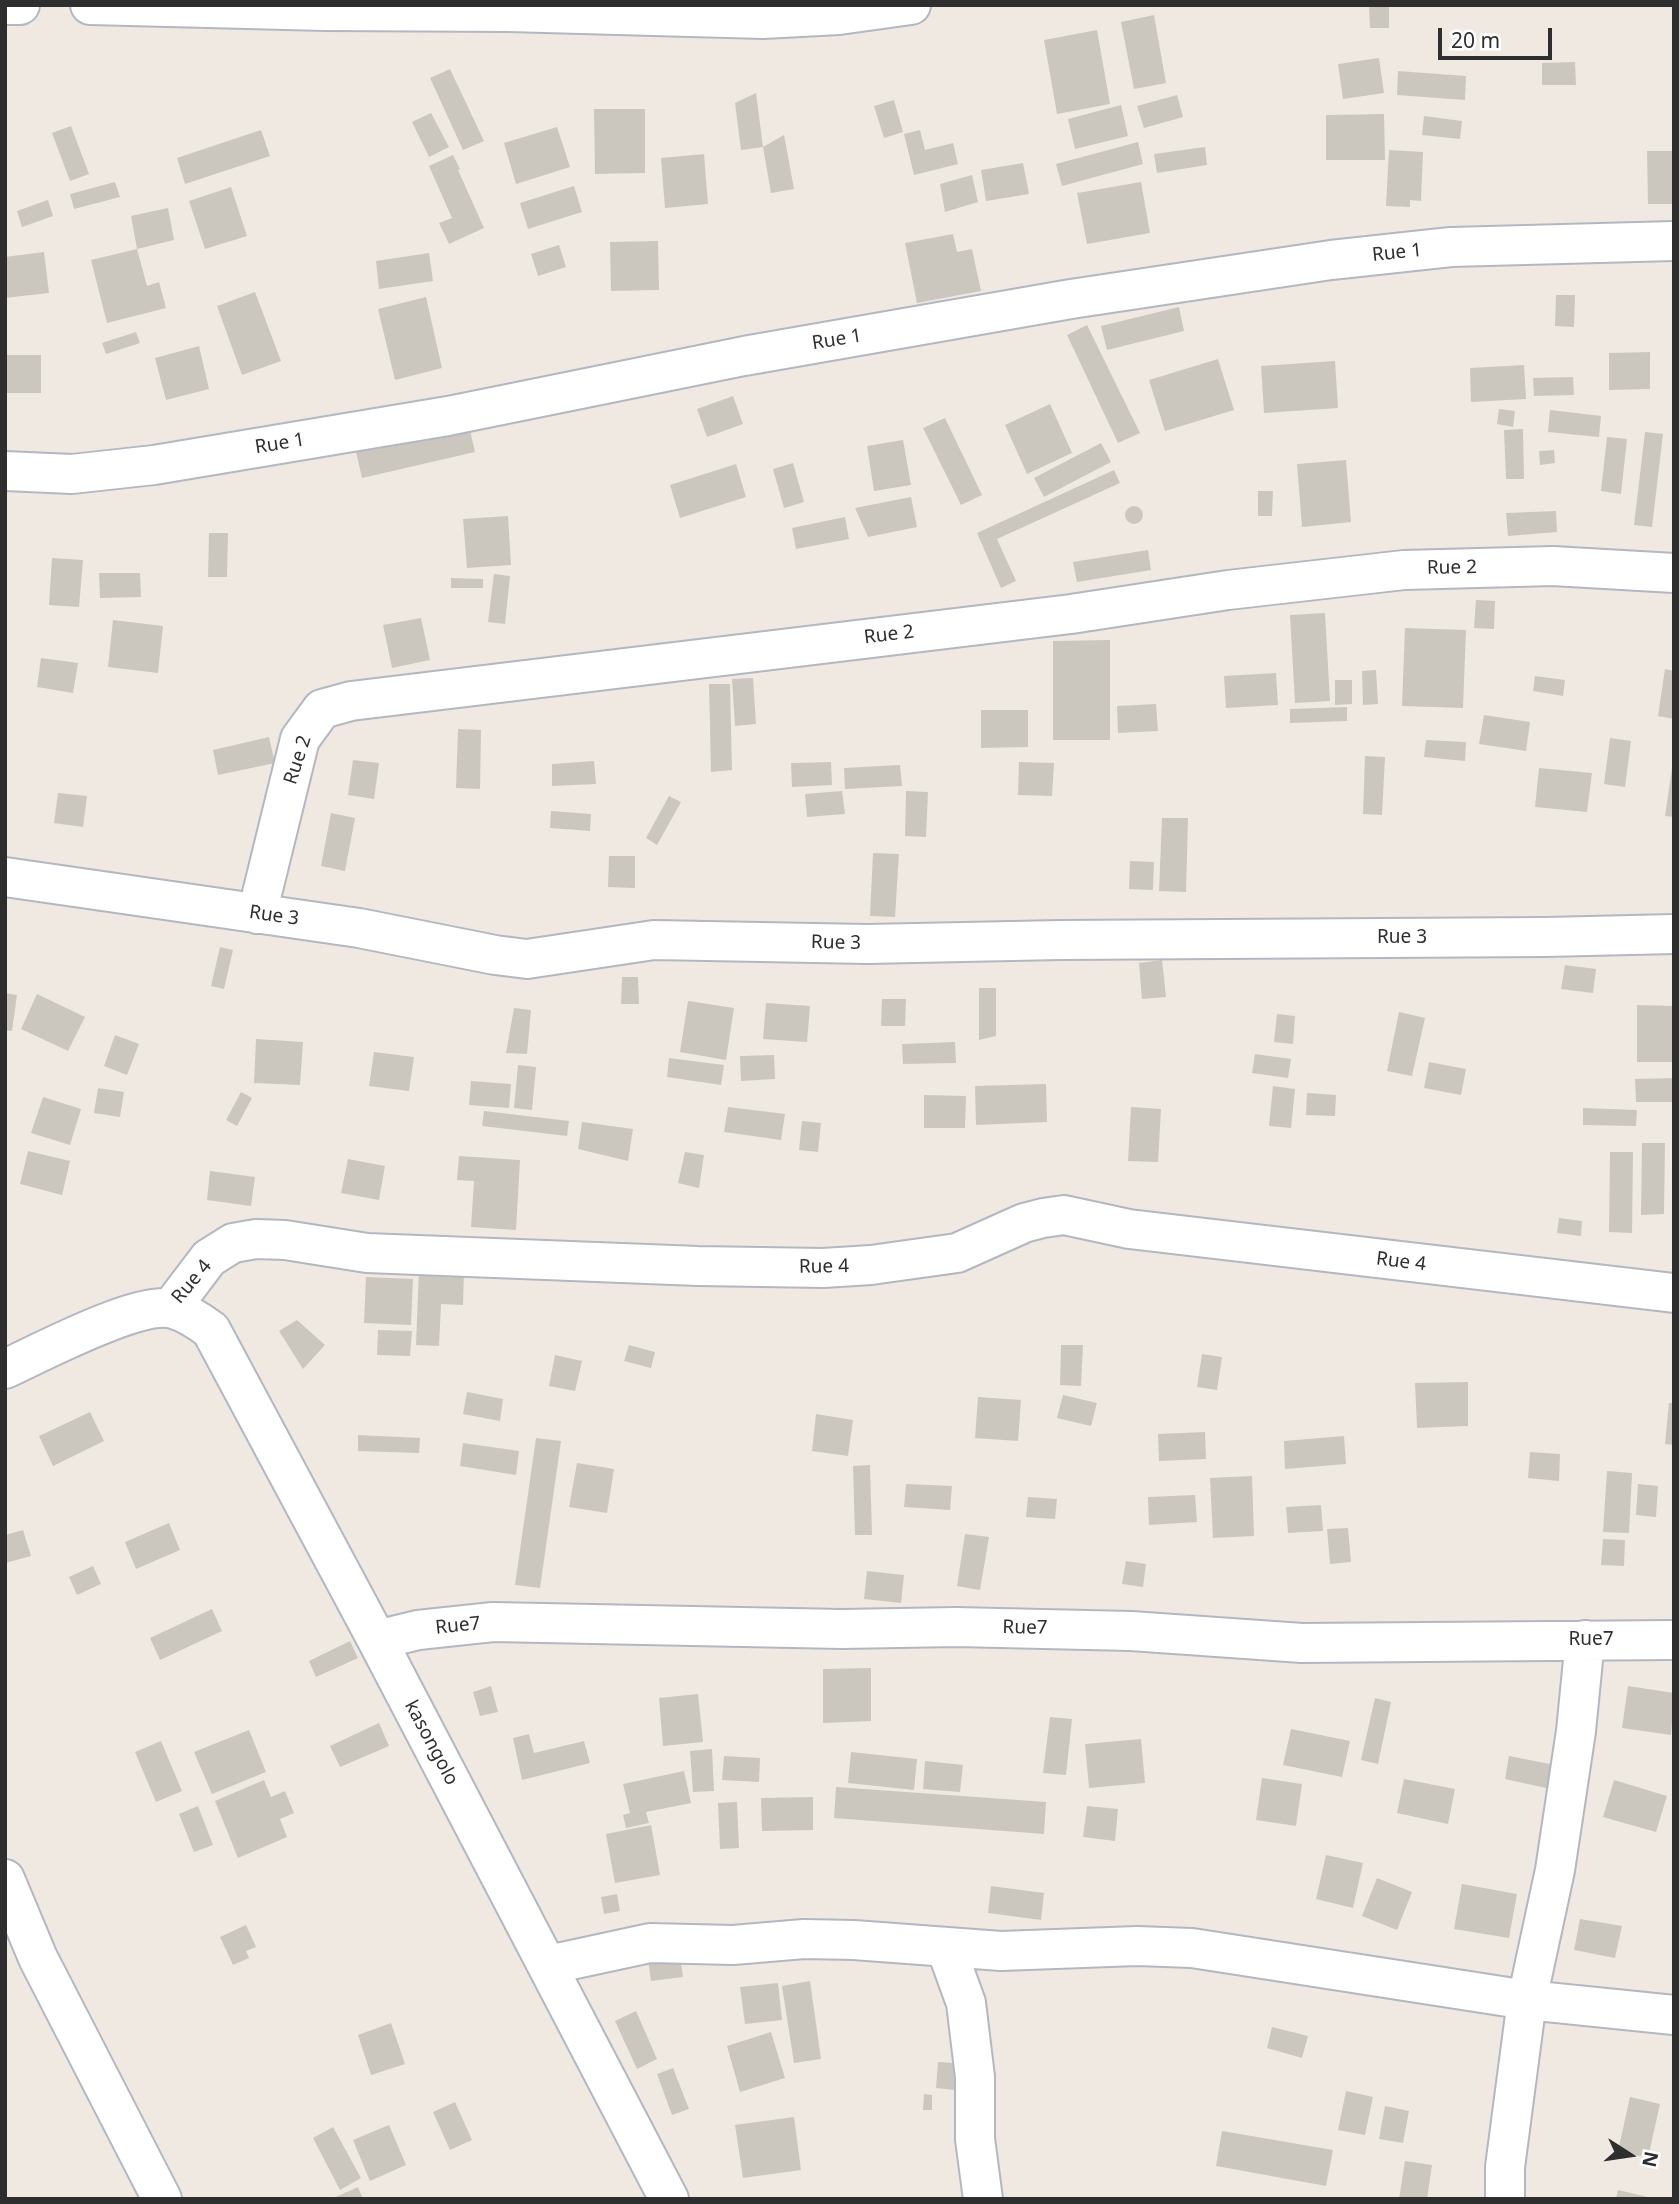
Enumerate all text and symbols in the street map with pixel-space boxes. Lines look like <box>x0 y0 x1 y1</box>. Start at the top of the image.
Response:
scale bar <box>1441 14 1555 58</box>
text: 20 m <box>1451 26 1500 54</box>
street label: Rue 1 <box>1371 239 1423 267</box>
street label: Rue 1 <box>810 325 864 355</box>
street label: Rue 1 <box>253 429 307 459</box>
street label: Rue 2 <box>1427 556 1477 580</box>
street label: Rue 2 <box>863 621 915 649</box>
street label: Rue 2 <box>279 733 317 787</box>
street label: Rue 3 <box>248 901 300 931</box>
street label: Rue 3 <box>1377 927 1427 949</box>
street label: Rue 3 <box>811 931 861 955</box>
street label: Rue 4 <box>1375 1248 1427 1276</box>
street label: Rue 4 <box>167 1255 217 1309</box>
street label: Rue 4 <box>799 1255 849 1279</box>
street label: Rue7 <box>434 1612 482 1640</box>
street label: Rue7 <box>1002 1616 1048 1640</box>
street label: Rue7 <box>1568 1629 1614 1651</box>
street label: kasongolo <box>399 1697 463 1789</box>
north arrow <box>1595 2120 1665 2190</box>
text: N <box>1636 2149 1665 2170</box>

